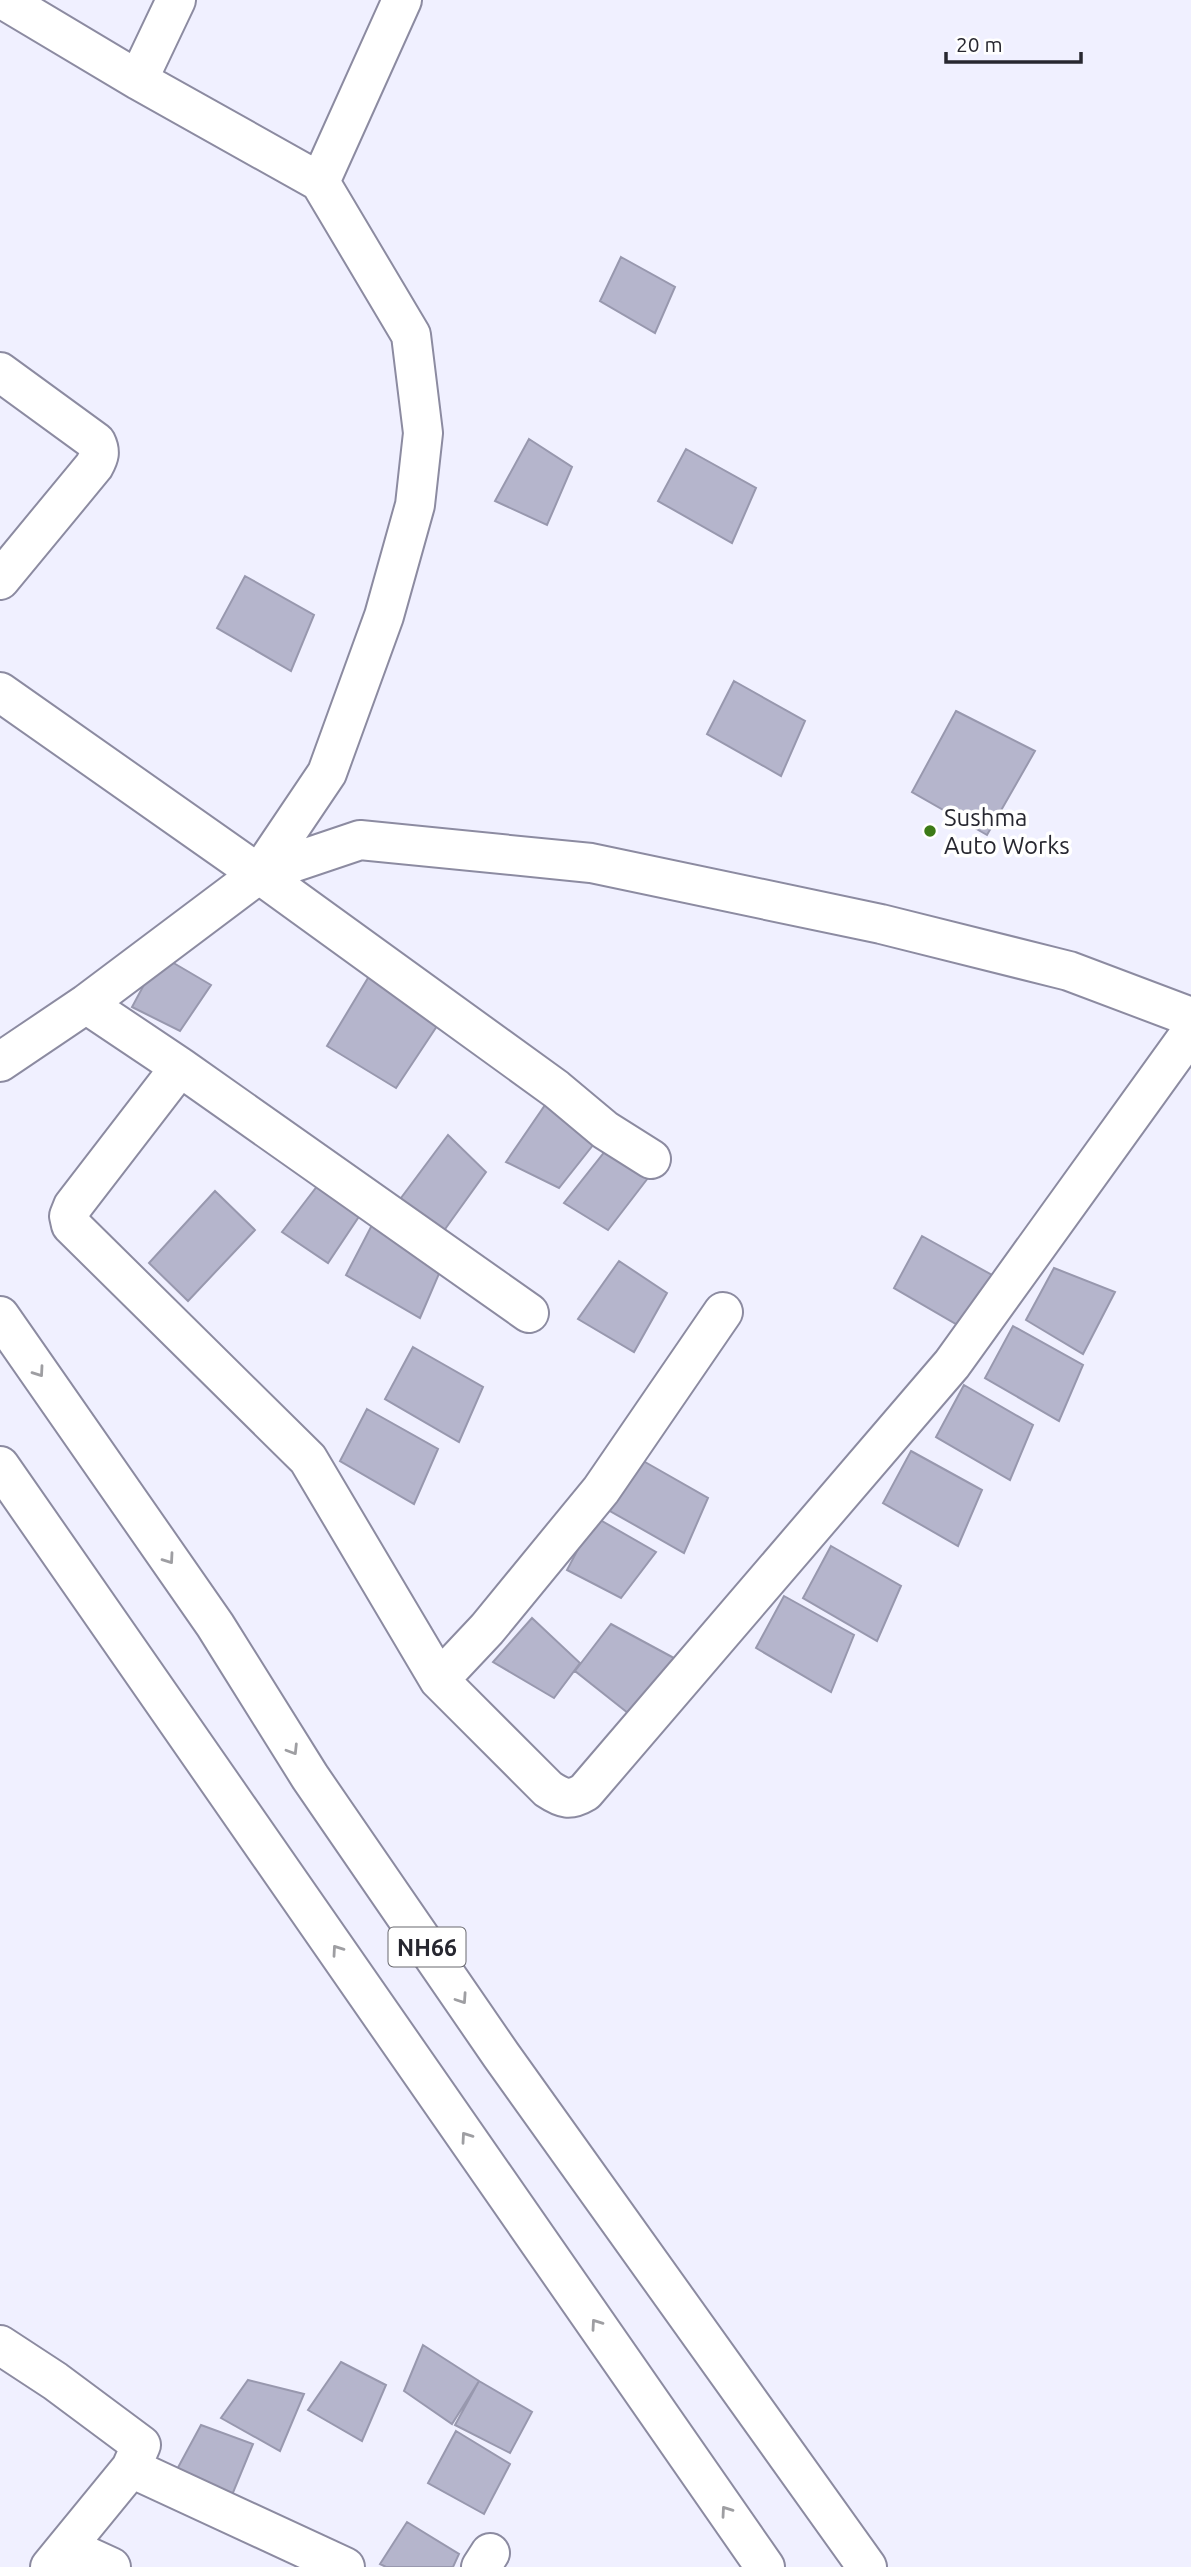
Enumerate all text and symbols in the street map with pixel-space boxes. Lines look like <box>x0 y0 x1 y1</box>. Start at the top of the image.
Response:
scale bar <box>946 21 1081 65</box>
text: 20 m <box>956 32 1003 56</box>
place label: Sushma Auto Works <box>944 804 1070 859</box>
marker: Sushma Auto Works <box>922 823 938 839</box>
one-way arrow <box>31 1364 43 1377</box>
one-way arrow <box>161 1551 173 1564</box>
one-way arrow <box>285 1742 298 1755</box>
road number: NH66 <box>388 1928 466 1966</box>
one-way arrow <box>332 1945 345 1958</box>
one-way arrow <box>454 1991 466 2004</box>
one-way arrow <box>462 2132 474 2145</box>
one-way arrow <box>592 2319 604 2332</box>
one-way arrow <box>722 2506 734 2519</box>

